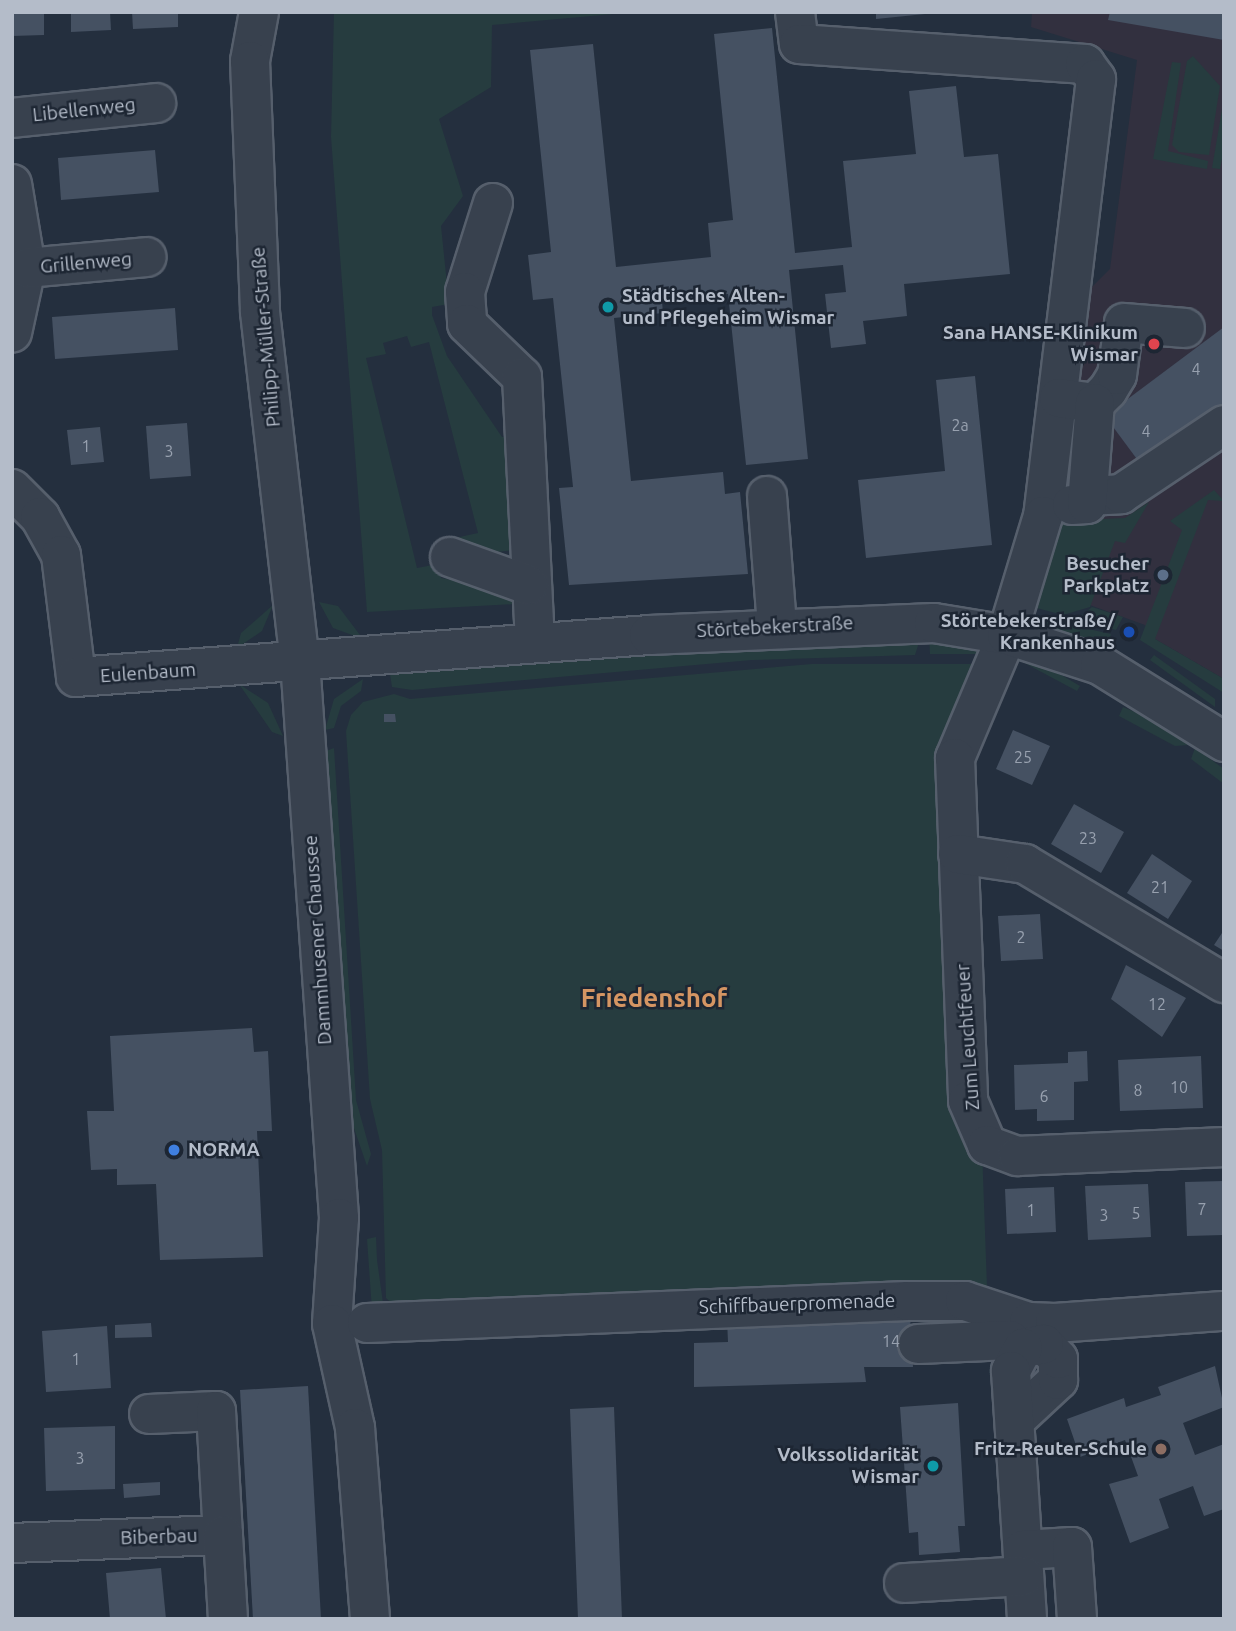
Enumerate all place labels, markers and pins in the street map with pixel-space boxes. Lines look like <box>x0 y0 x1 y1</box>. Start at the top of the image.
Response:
place label: Städtisches Alten- und Pflegeheim Wismar <box>622 285 834 329</box>
marker: Städtisches Alten- und Pflegeheim Wismar <box>600 299 616 315</box>
place label: Sana HANSE-Klinikum Wismar <box>943 322 1138 366</box>
marker: Sana HANSE-Klinikum Wismar <box>1144 334 1164 354</box>
place label: Besucher Parkplatz <box>1063 553 1149 597</box>
marker: Besucher Parkplatz <box>1155 567 1171 583</box>
place label: Störtebekerstraße/ Krankenhaus <box>941 610 1115 654</box>
marker: Störtebekerstraße/ Krankenhaus <box>1121 624 1137 640</box>
place label: NORMA <box>188 1139 260 1161</box>
marker: NORMA <box>166 1142 182 1158</box>
place label: Fritz-Reuter-Schule <box>974 1438 1147 1460</box>
marker: Fritz-Reuter-Schule <box>1153 1441 1169 1457</box>
place label: Volkssolidarität Wismar <box>777 1444 919 1488</box>
marker: Volkssolidarität Wismar <box>925 1458 941 1474</box>

